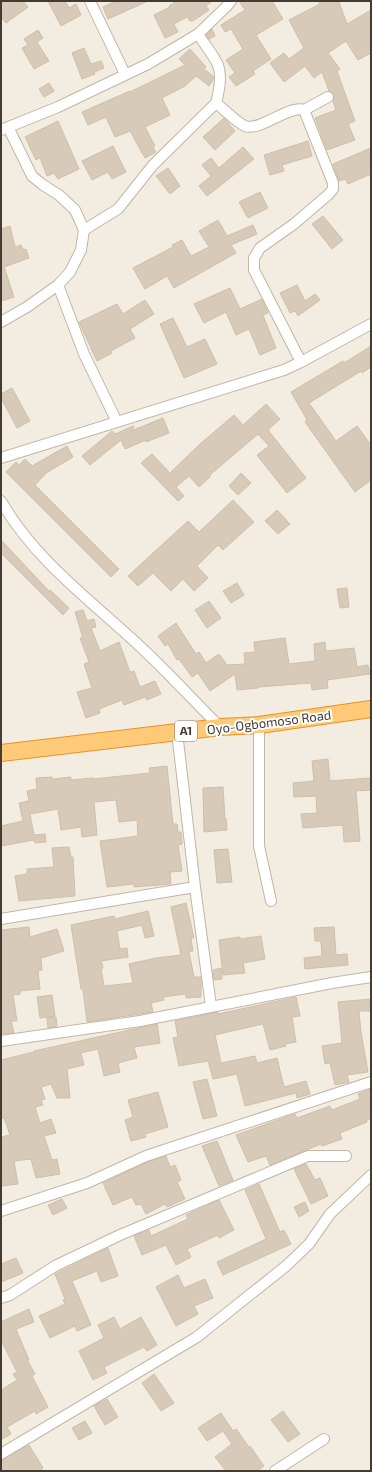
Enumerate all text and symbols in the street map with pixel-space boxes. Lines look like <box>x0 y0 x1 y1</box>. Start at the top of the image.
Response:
street label: Oyo-Ogbomoso Road <box>206 706 332 738</box>
road number: A1 <box>175 721 197 741</box>

